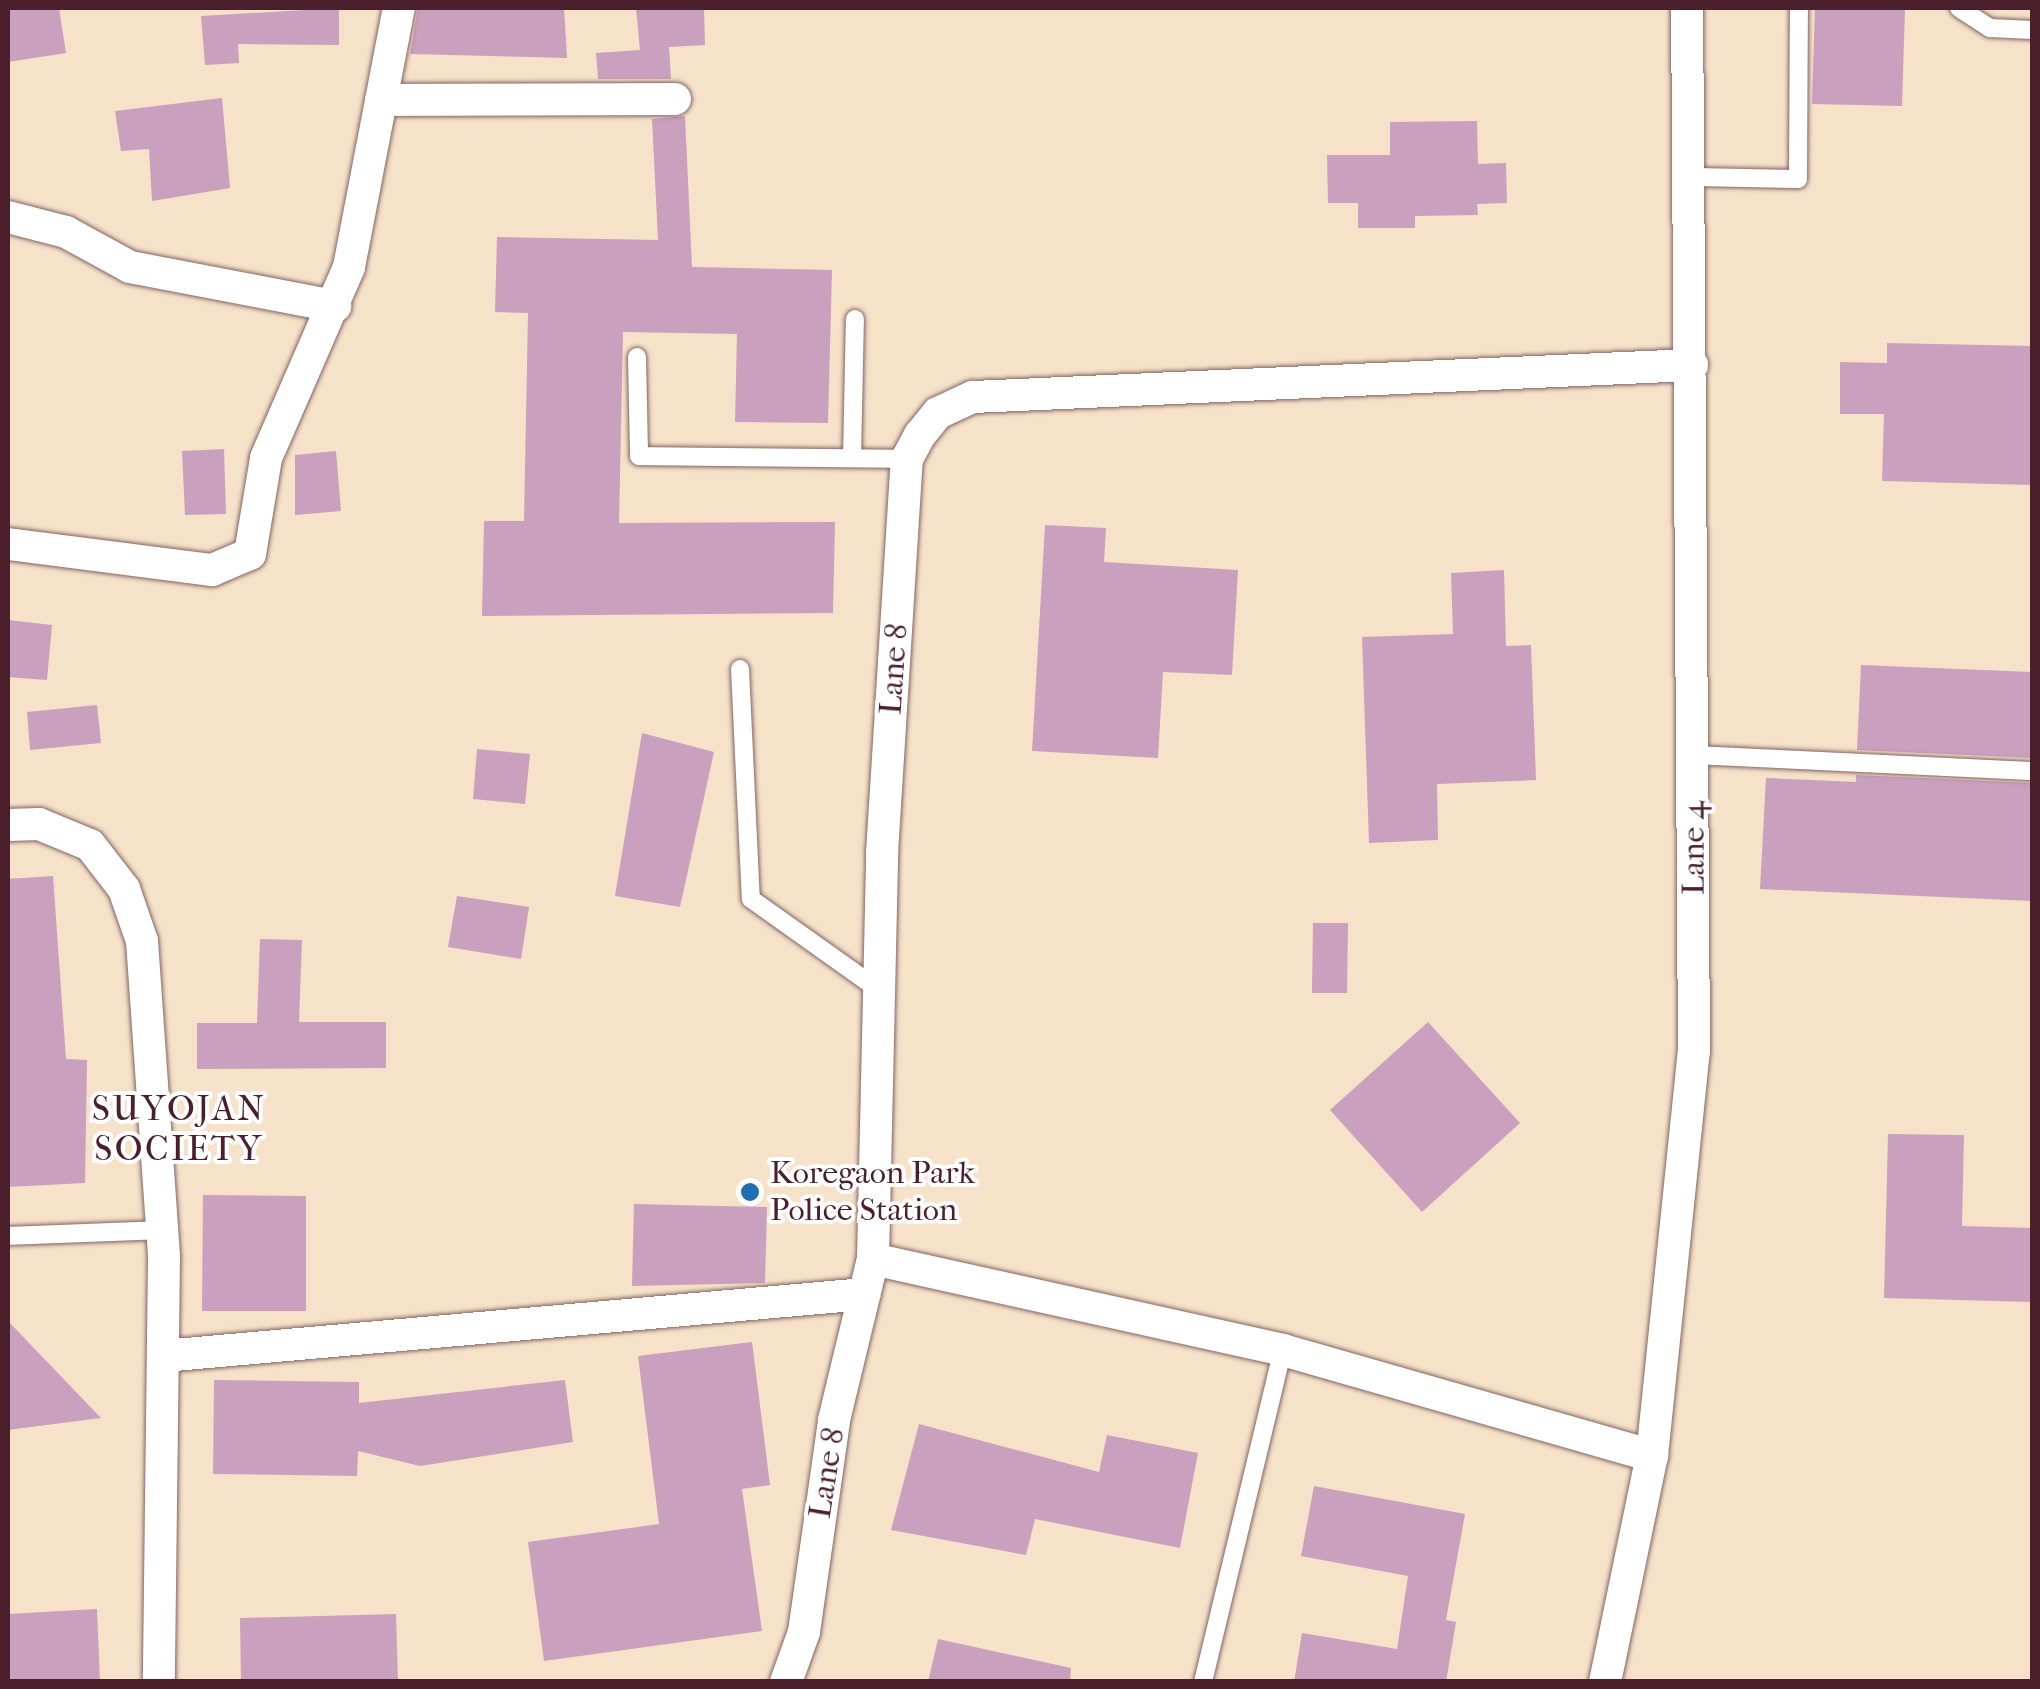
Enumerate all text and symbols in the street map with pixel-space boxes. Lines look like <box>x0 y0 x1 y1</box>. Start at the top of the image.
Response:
street label: Lane 8 <box>872 622 916 716</box>
street label: Lane 4 <box>1675 801 1713 895</box>
district label: SUYOJAN SOCIETY <box>92 1088 266 1170</box>
place label: Koregaon Park Police Station <box>770 1155 975 1230</box>
marker: Koregaon Park Police Station <box>739 1181 761 1203</box>
street label: Lane 8 <box>801 1425 853 1521</box>

